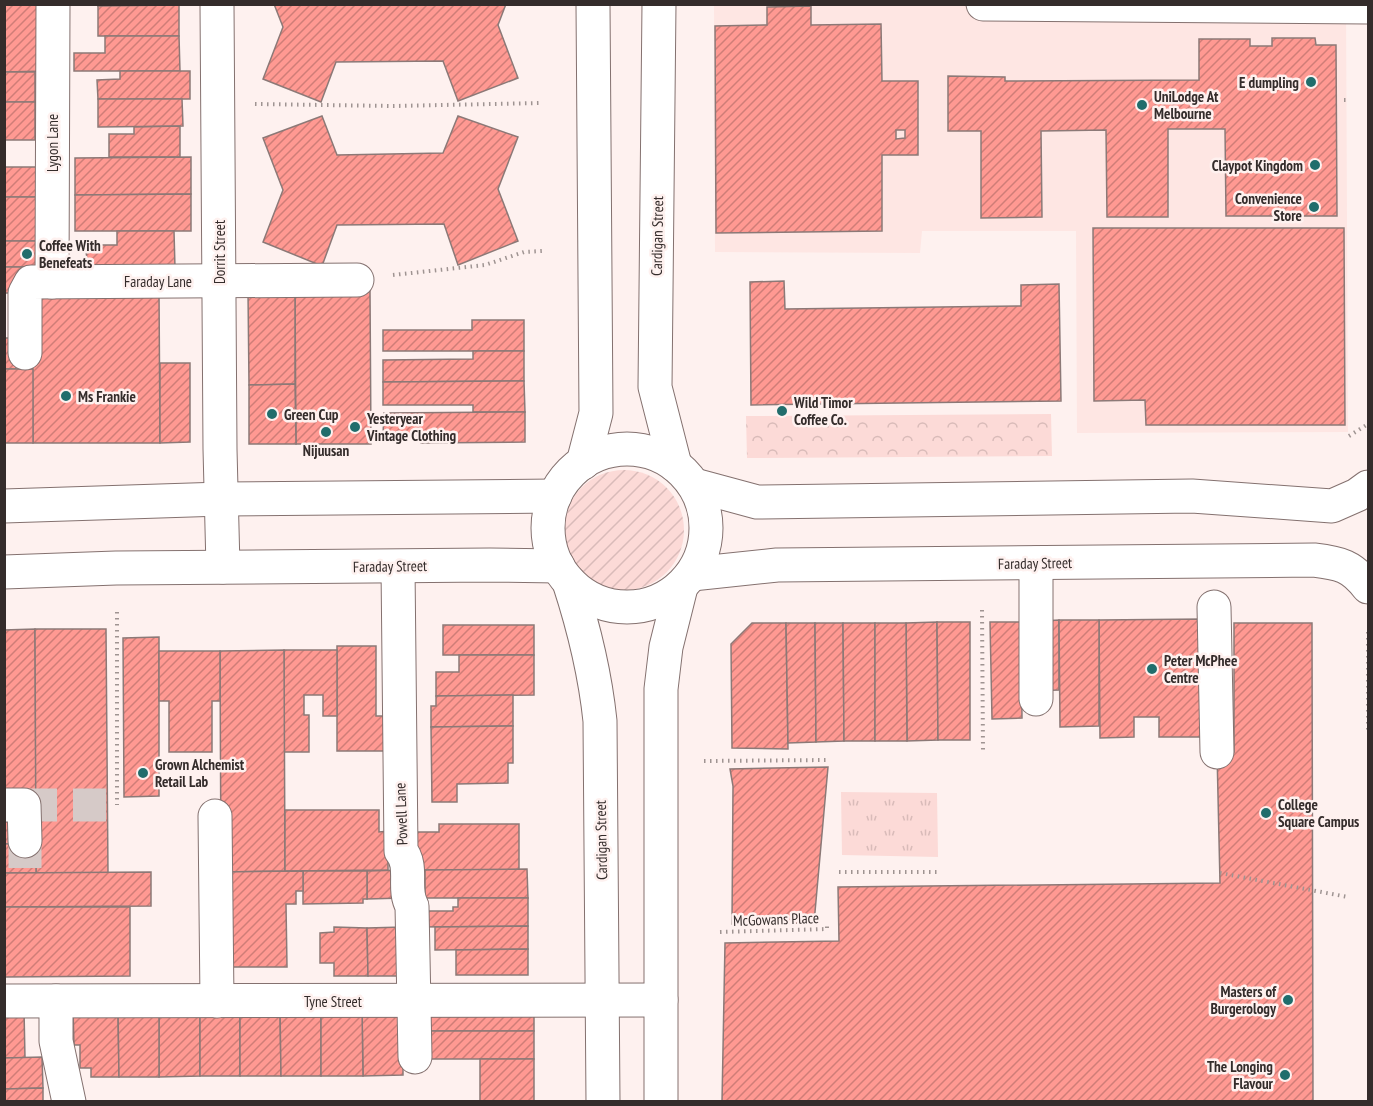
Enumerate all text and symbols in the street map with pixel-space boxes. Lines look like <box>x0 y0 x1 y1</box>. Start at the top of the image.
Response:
place label: E dumpling <box>1239 73 1299 92</box>
marker: E dumpling <box>1304 75 1318 89</box>
place label: UniLodge At Melbourne <box>1154 87 1219 123</box>
marker: UniLodge At Melbourne <box>1135 98 1149 112</box>
street label: Lygon Lane <box>43 114 62 172</box>
place label: Claypot Kingdom <box>1212 156 1303 175</box>
marker: Claypot Kingdom <box>1308 158 1322 172</box>
place label: Convenience Store <box>1235 189 1302 225</box>
street label: Cardigan Street <box>647 196 667 276</box>
marker: Convenience Store <box>1307 200 1321 214</box>
street label: Dorrit Street <box>210 220 229 284</box>
place label: Coffee With Benefeats <box>39 236 101 272</box>
marker: Coffee With Benefeats <box>20 247 34 261</box>
street label: Faraday Lane <box>124 272 192 291</box>
place label: Ms Frankie <box>78 387 136 406</box>
marker: Ms Frankie <box>59 389 73 403</box>
place label: Wild Timor Coffee Co. <box>793 393 853 429</box>
marker: Wild Timor Coffee Co. <box>775 404 789 418</box>
place label: Green Cup <box>284 405 339 424</box>
marker: Green Cup <box>265 407 279 421</box>
place label: Yesteryear Vintage Clothing <box>366 409 457 445</box>
marker: Yesteryear Vintage Clothing <box>348 420 362 434</box>
marker: Nijuusan <box>319 425 333 439</box>
place label: Nijuusan <box>303 441 349 460</box>
street label: Faraday Street <box>998 553 1072 573</box>
street label: Faraday Street <box>353 556 427 576</box>
place label: Peter McPhee Centre <box>1164 651 1237 687</box>
marker: Peter McPhee Centre <box>1145 662 1159 676</box>
place label: Grown Alchemist Retail Lab <box>155 755 245 791</box>
marker: Grown Alchemist Retail Lab <box>136 766 150 780</box>
street label: Powell Lane <box>390 782 412 846</box>
place label: College Square Campus <box>1278 795 1359 831</box>
street label: Cardigan Street <box>591 800 611 880</box>
marker: College Square Campus <box>1259 806 1273 820</box>
street label: McGowans Place <box>733 908 819 930</box>
place label: Masters of Burgerology <box>1210 982 1277 1018</box>
street label: Tyne Street <box>304 992 362 1011</box>
marker: Masters of Burgerology <box>1281 993 1295 1007</box>
place label: The Longing Flavour <box>1207 1057 1274 1093</box>
marker: The Longing Flavour <box>1278 1068 1292 1082</box>

